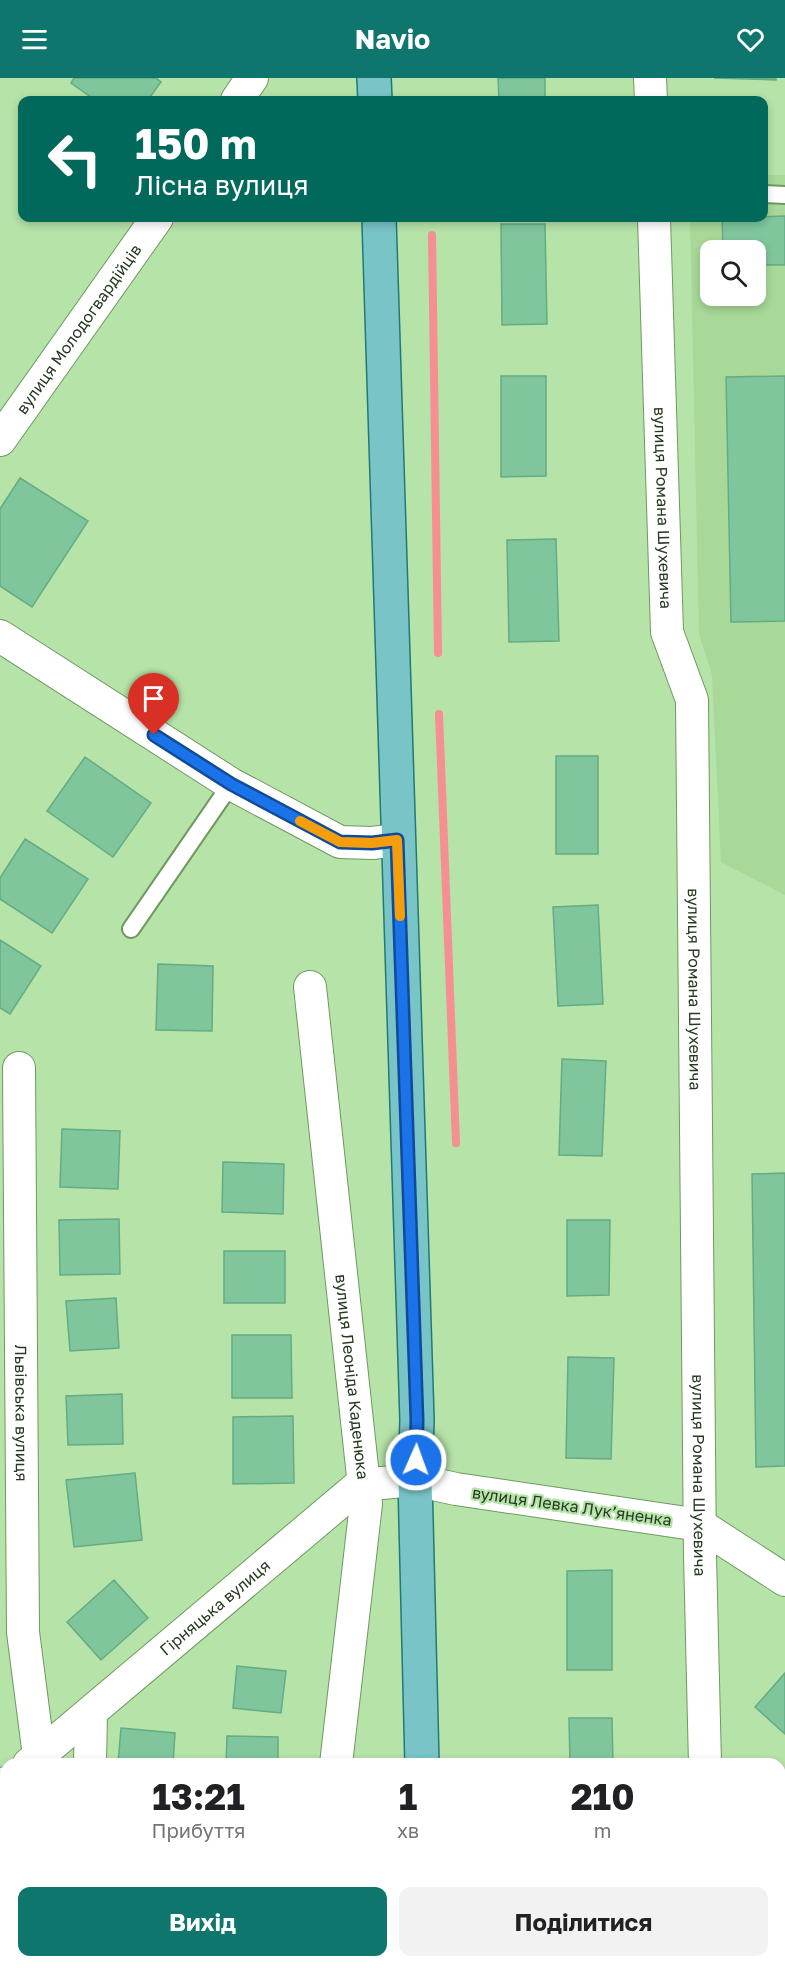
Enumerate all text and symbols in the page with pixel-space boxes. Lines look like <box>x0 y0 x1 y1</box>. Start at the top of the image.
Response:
icon: menu <box>18 23 51 56</box>
text: Navio <box>355 23 430 55</box>
icon: heart <box>734 23 767 56</box>
text: 150 m <box>135 118 257 168</box>
icon: left <box>36 120 114 198</box>
text: Лісна вулиця <box>135 169 309 201</box>
street label: вулиця Молодогвардійців <box>12 240 145 418</box>
map controls <box>700 240 766 306</box>
button: search <box>700 240 766 306</box>
street label: вулиця Романа Шухевича <box>650 406 676 609</box>
pin <box>128 673 179 735</box>
icon: arrive <box>137 682 170 715</box>
street label: вулиця Романа Шухевича <box>684 888 706 1091</box>
street label: вулиця Леоніда Каденюка <box>331 1273 373 1480</box>
street label: Львівська вулиця <box>11 1344 32 1482</box>
street label: вулиця Романа Шухевича <box>688 1374 711 1577</box>
position arrow <box>384 1428 448 1492</box>
street label: вулиця Левка Лукʼяненка <box>471 1482 673 1530</box>
street label: Гірняцька вулиця <box>156 1555 274 1660</box>
text: 13:21 <box>152 1775 245 1818</box>
text: 1 <box>399 1775 417 1818</box>
text: 210 <box>571 1775 635 1818</box>
text: Прибуття <box>151 1818 245 1842</box>
text: хв <box>397 1818 419 1842</box>
text: m <box>594 1818 611 1842</box>
button: Вихід <box>18 1887 387 1956</box>
button: Поділитися <box>399 1887 768 1956</box>

